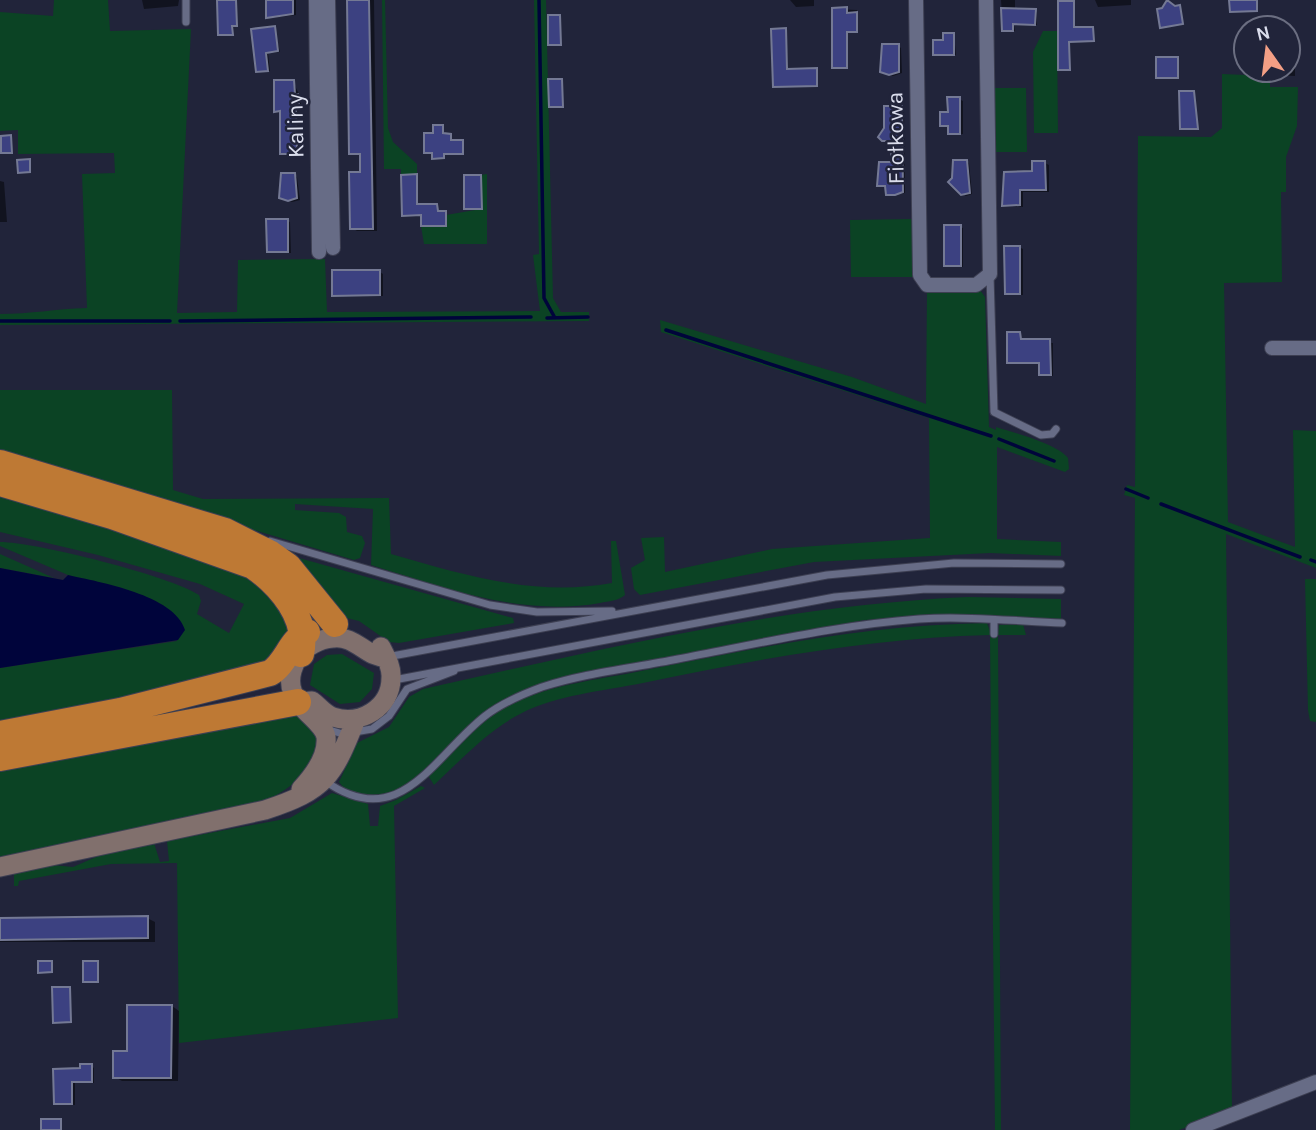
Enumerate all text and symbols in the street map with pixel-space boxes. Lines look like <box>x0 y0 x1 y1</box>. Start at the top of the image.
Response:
north arrow <box>1232 14 1302 84</box>
text: N <box>1254 21 1272 46</box>
street label: Fiołkowa <box>881 91 910 185</box>
street label: Kaliny <box>281 93 310 158</box>

